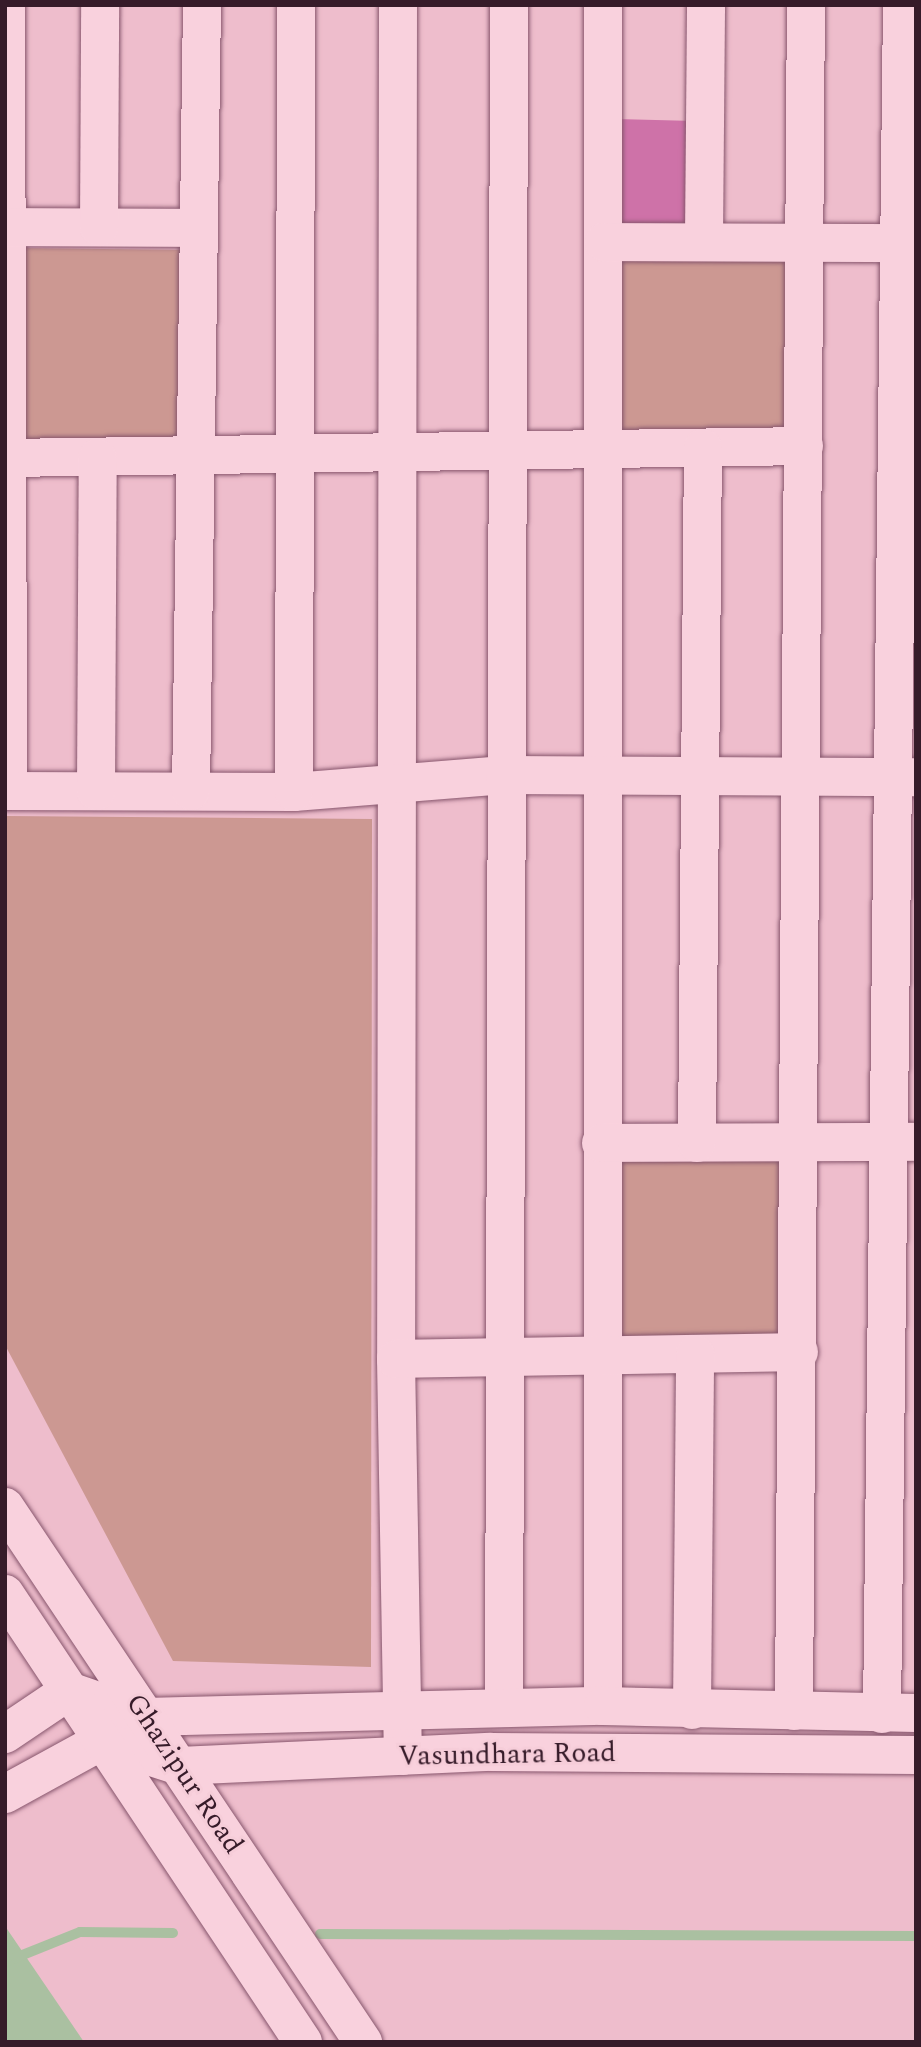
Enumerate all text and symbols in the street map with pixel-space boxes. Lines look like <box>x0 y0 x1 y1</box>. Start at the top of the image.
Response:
street label: Ghazipur Road <box>118 1687 250 1861</box>
street label: Vasundhara Road <box>398 1736 616 1774</box>

